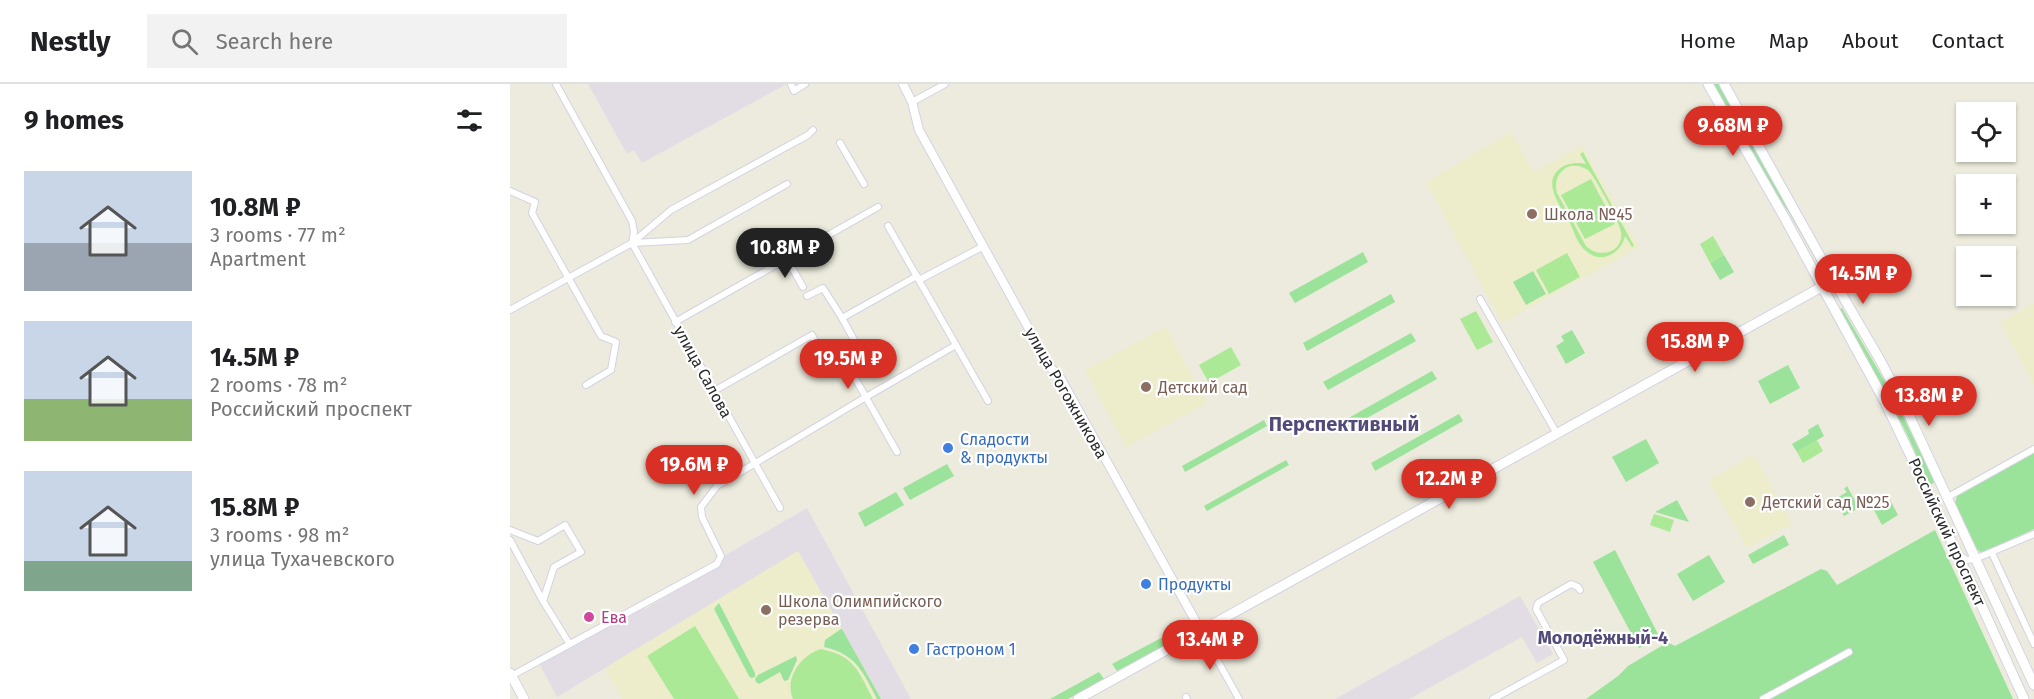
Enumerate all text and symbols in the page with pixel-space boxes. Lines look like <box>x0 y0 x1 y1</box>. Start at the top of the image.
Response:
search box <box>147 14 567 68</box>
text: Nestly <box>30 25 111 58</box>
icon: search <box>168 25 201 58</box>
text: Search here <box>216 28 333 55</box>
text: Home <box>1680 28 1736 54</box>
text: Map <box>1769 28 1809 54</box>
text: About <box>1842 28 1899 54</box>
text: Contact <box>1932 28 2004 54</box>
map controls <box>1956 102 2016 306</box>
button: locate <box>1956 102 2016 162</box>
icon: filters <box>453 104 486 137</box>
text: 9 homes <box>24 105 124 136</box>
pin: 9.68M ₽ <box>1678 106 1788 157</box>
text: 9.68M ₽ <box>1697 113 1769 137</box>
button: + <box>1956 174 2016 234</box>
text: 10.8M ₽ <box>210 192 301 223</box>
icon: home <box>72 195 144 267</box>
place label: Школа №45 <box>1544 205 1633 224</box>
marker: Школа №45 <box>1525 207 1539 221</box>
text: 3 rooms · 77 m² <box>210 223 346 247</box>
pin: 10.8M ₽ <box>730 228 840 279</box>
text: 10.8M ₽ <box>750 235 820 259</box>
button: − <box>1956 246 2016 306</box>
text: Apartment <box>210 247 306 271</box>
pin: 14.5M ₽ <box>1808 254 1918 305</box>
text: 14.5M ₽ <box>1829 261 1897 285</box>
pin: 15.8M ₽ <box>1640 322 1750 373</box>
street label: улица Салова <box>670 323 736 421</box>
street label: улица Рогожникова <box>1021 324 1111 462</box>
text: 15.8M ₽ <box>1661 329 1729 353</box>
pin: 19.5M ₽ <box>793 339 903 390</box>
text: 14.5M ₽ <box>210 342 299 373</box>
icon: home <box>72 345 144 417</box>
text: 19.5M ₽ <box>814 346 882 370</box>
text: 2 rooms · 78 m² <box>210 373 347 397</box>
pin: 13.8M ₽ <box>1874 376 1984 427</box>
place label: Детский сад <box>1157 378 1247 397</box>
marker: Детский сад <box>1139 380 1153 394</box>
text: 13.8M ₽ <box>1895 383 1963 407</box>
text: Российский проспект <box>210 397 412 421</box>
district label: Перспективный <box>1269 412 1419 436</box>
place label: Сладости & продукты <box>960 430 1048 467</box>
marker: Сладости & продукты <box>941 441 955 455</box>
pin: 19.6M ₽ <box>639 445 749 496</box>
text: 19.6M ₽ <box>660 452 728 476</box>
street label: Российский проспект <box>1904 455 1990 610</box>
pin: 12.2M ₽ <box>1394 459 1504 510</box>
text: 12.2M ₽ <box>1415 466 1483 490</box>
text: 15.8M ₽ <box>210 492 299 523</box>
place label: Детский сад №25 <box>1761 493 1890 512</box>
icon: home <box>72 495 144 567</box>
marker: Детский сад №25 <box>1743 495 1757 509</box>
text: 3 rooms · 98 m² <box>210 523 350 547</box>
text: улица Тухачевского <box>210 547 395 571</box>
place label: Продукты <box>1158 575 1232 594</box>
marker: Продукты <box>1139 577 1153 591</box>
place label: Школа Олимпийского резерва <box>778 592 942 629</box>
marker: Школа Олимпийского резерва <box>759 603 773 617</box>
place label: Ева <box>601 608 627 627</box>
marker: Ева <box>582 610 596 624</box>
pin: 13.4M ₽ <box>1155 620 1265 671</box>
text: 13.4M ₽ <box>1176 627 1244 651</box>
district label: Молодёжный-4 <box>1538 627 1668 649</box>
place label: Гастроном 1 <box>926 640 1016 659</box>
marker: Гастроном 1 <box>907 642 921 656</box>

